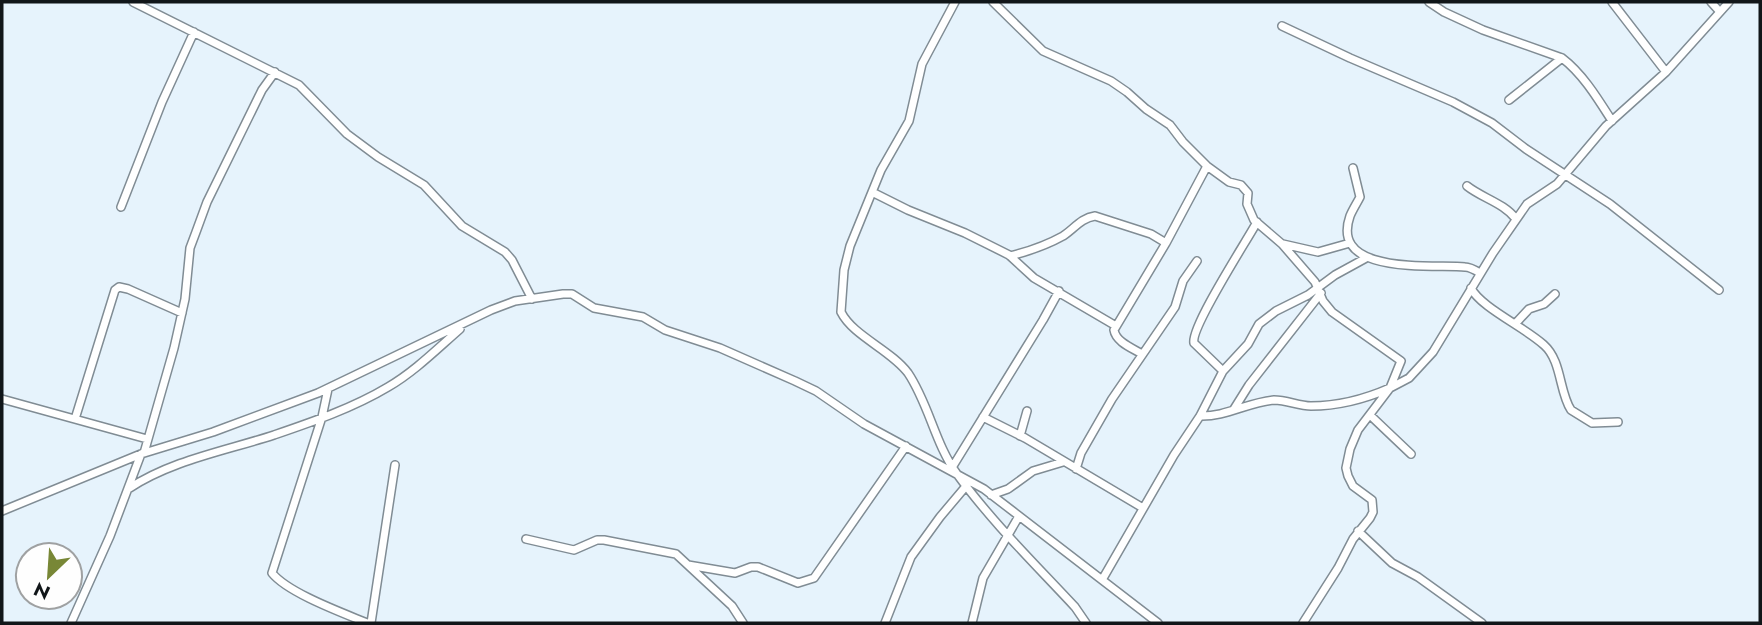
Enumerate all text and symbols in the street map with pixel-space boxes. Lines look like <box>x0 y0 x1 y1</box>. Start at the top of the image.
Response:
north arrow <box>14 541 84 611</box>
text: N <box>29 576 55 606</box>

